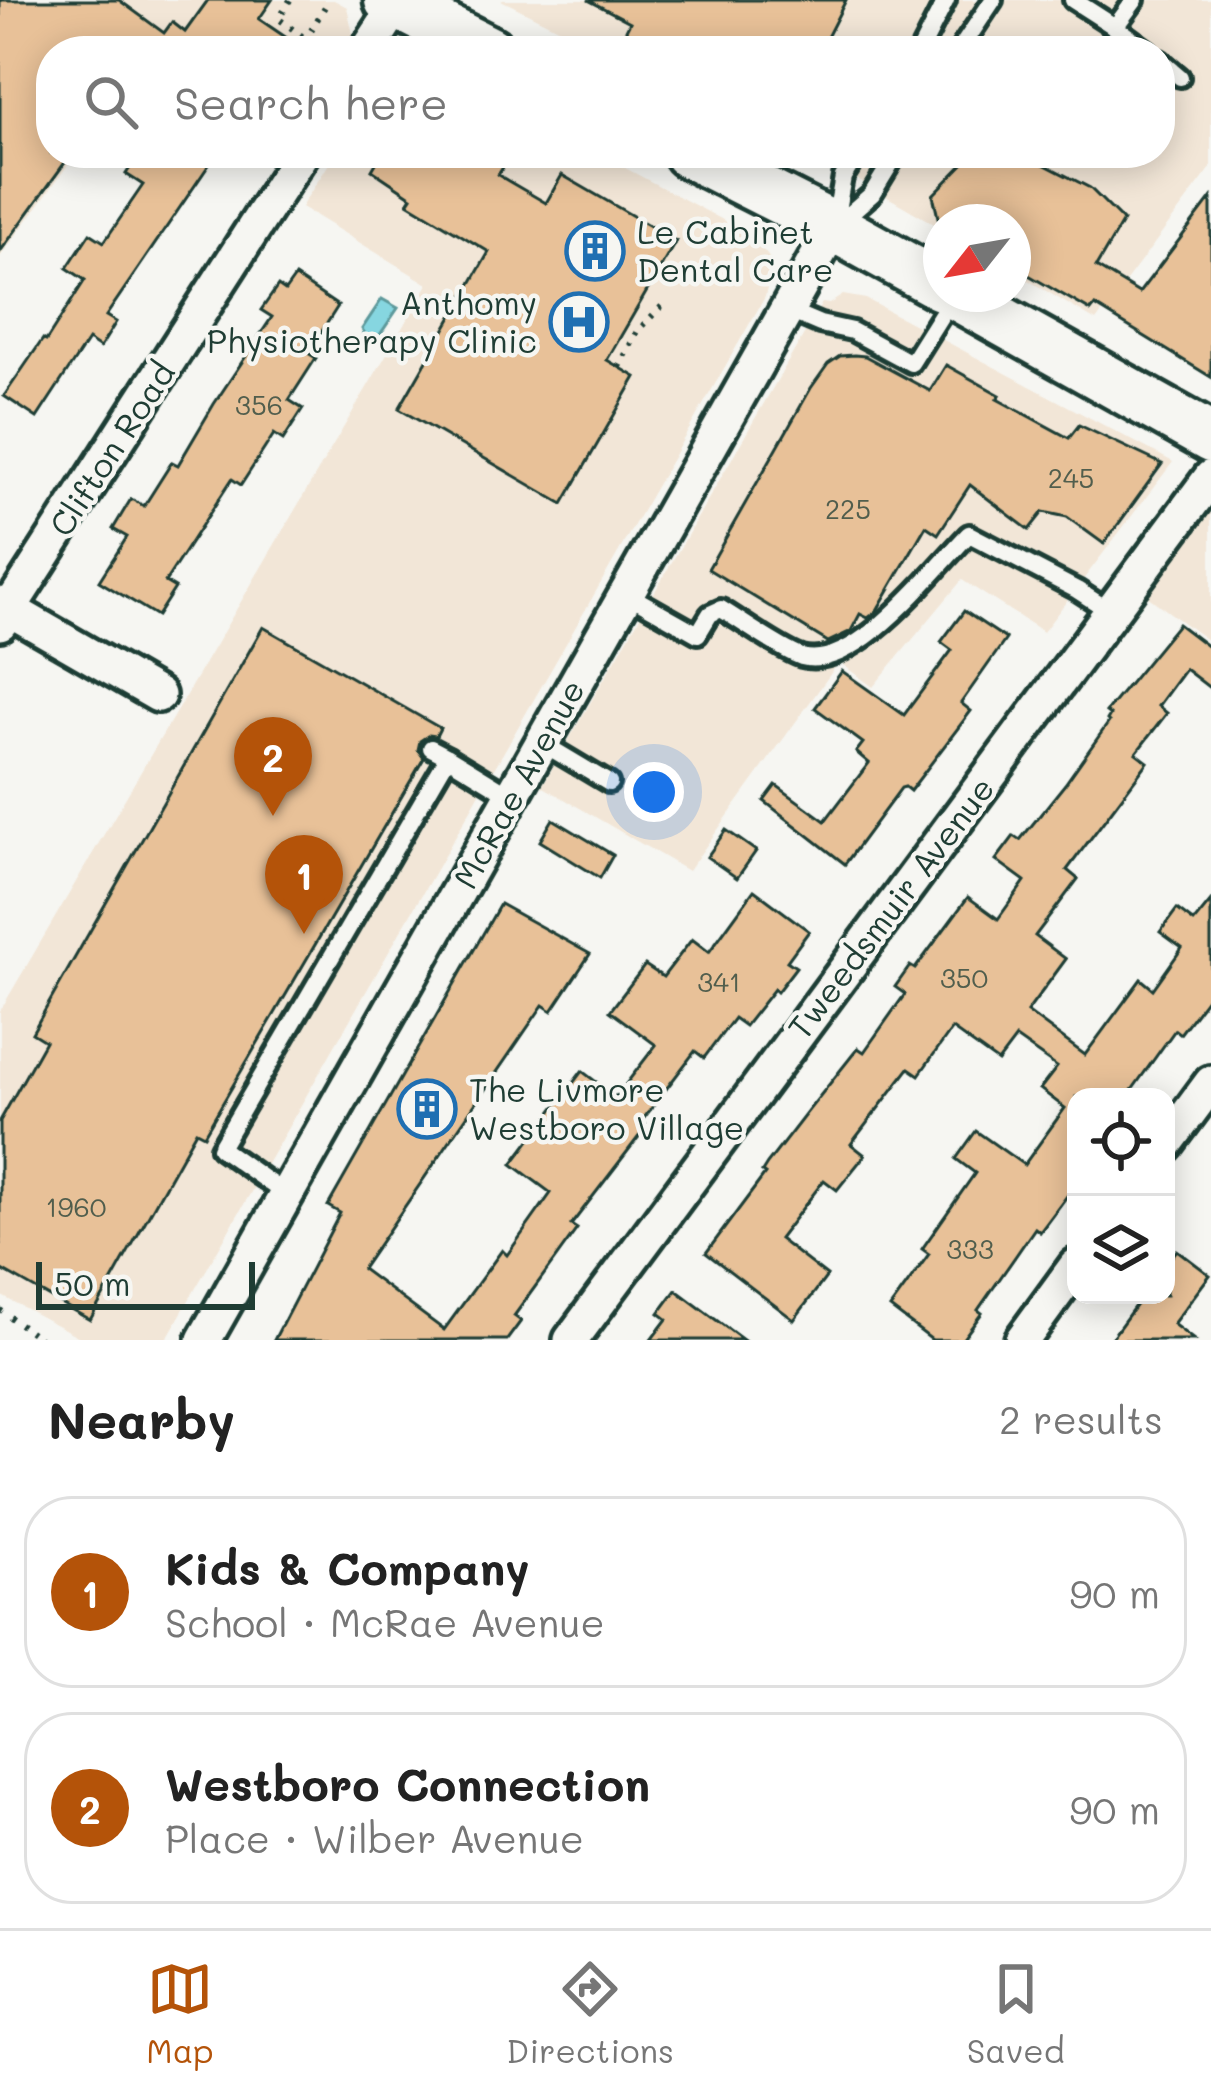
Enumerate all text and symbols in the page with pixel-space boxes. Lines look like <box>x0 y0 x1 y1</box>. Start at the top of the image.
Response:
search box <box>36 36 1175 168</box>
icon: search <box>78 69 144 135</box>
text: Search here <box>174 73 448 131</box>
north arrow <box>923 204 1031 312</box>
place label: Le Cabinet Dental Care <box>637 209 833 290</box>
building icon: Le Cabinet Dental Care <box>564 220 626 282</box>
place label: Anthomy Physiotherapy Clinic <box>207 280 537 362</box>
hospital icon: Anthomy Physiotherapy Clinic <box>548 291 610 353</box>
street label: Clifton Road <box>38 353 183 544</box>
house number: 356 <box>235 387 283 422</box>
house number: 245 <box>1048 460 1094 495</box>
house number: 225 <box>825 491 871 526</box>
street label: McRae Avenue <box>443 671 593 895</box>
pin: 2 <box>234 717 312 816</box>
your location <box>624 762 684 822</box>
street label: Tweedsmuir Avenue <box>777 767 1003 1047</box>
pin: 1 <box>265 835 343 934</box>
house number: 350 <box>940 960 988 995</box>
house number: 341 <box>697 964 741 999</box>
place label: The Livmore Westboro Village <box>469 1067 744 1148</box>
building icon: The Livmore Westboro Village <box>396 1078 458 1140</box>
map controls <box>1067 1088 1175 1304</box>
button: locate <box>1067 1088 1175 1196</box>
house number: 1960 <box>46 1189 107 1224</box>
button: layers <box>1067 1196 1175 1304</box>
house number: 333 <box>946 1231 994 1266</box>
scale bar <box>36 1256 255 1309</box>
text: 50 m <box>54 1261 130 1304</box>
text: Nearby <box>48 1385 235 1452</box>
text: 2 results <box>999 1393 1163 1444</box>
text: Kids & Company <box>165 1538 530 1596</box>
text: 1 <box>81 1567 99 1618</box>
text: 90 m <box>1069 1567 1160 1618</box>
text: School · McRae Avenue <box>165 1596 605 1647</box>
text: Westboro Connection <box>165 1754 650 1812</box>
text: 2 <box>79 1783 101 1834</box>
text: 90 m <box>1069 1783 1160 1834</box>
text: Place · Wilber Avenue <box>165 1812 584 1863</box>
tab: Map <box>146 1956 214 2071</box>
tab: Directions <box>506 1956 674 2071</box>
tab: Saved <box>967 1956 1065 2071</box>

